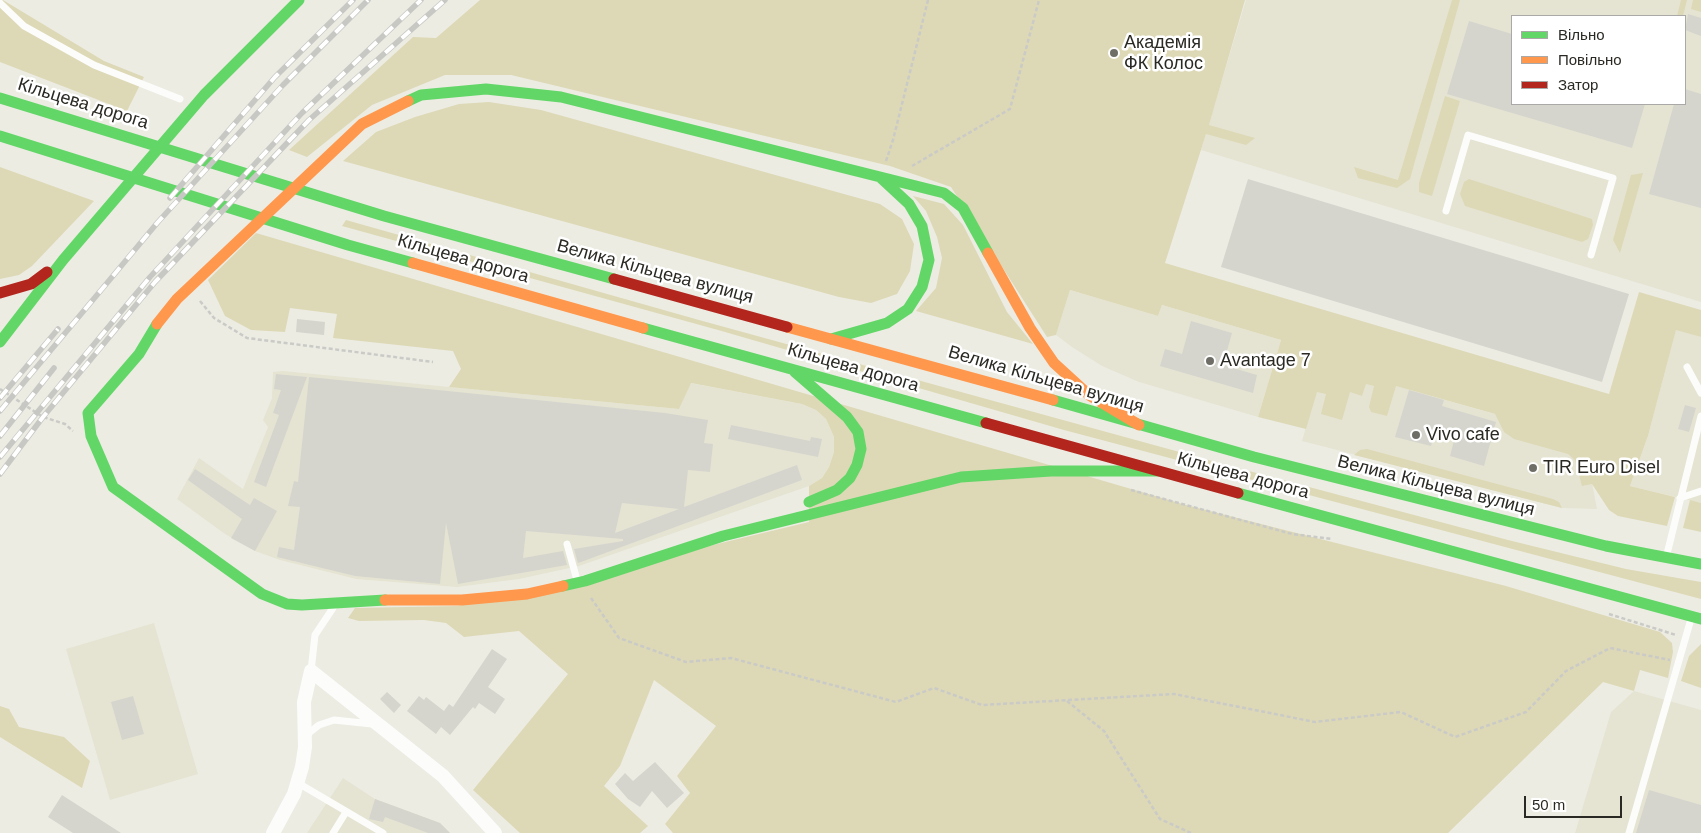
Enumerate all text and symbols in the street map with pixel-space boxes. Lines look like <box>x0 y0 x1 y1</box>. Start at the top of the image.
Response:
legend <box>1511 15 1686 105</box>
text: Вільно <box>1558 26 1605 43</box>
place label: Академія ФК Колос <box>1124 32 1203 74</box>
marker: Академія ФК Колос <box>1108 47 1120 59</box>
text: Повільно <box>1558 51 1622 68</box>
street label: Кільцева дорога <box>15 74 151 134</box>
text: Затор <box>1558 76 1598 93</box>
street label: Кільцева дорога <box>395 230 531 288</box>
street label: Велика Кільцева вулиця <box>554 235 756 309</box>
street label: Кільцева дорога <box>785 339 921 397</box>
street label: Велика Кільцева вулиця <box>946 342 1146 418</box>
place label: Avantage 7 <box>1220 350 1311 372</box>
marker: Avantage 7 <box>1204 355 1216 367</box>
place label: Vivo cafe <box>1426 424 1500 446</box>
marker: Vivo cafe <box>1410 429 1422 441</box>
street label: Кільцева дорога <box>1175 448 1311 504</box>
street label: Велика Кільцева вулиця <box>1335 451 1537 521</box>
place label: TIR Euro Disel <box>1543 457 1660 479</box>
marker: TIR Euro Disel <box>1527 462 1539 474</box>
scale bar <box>1526 786 1624 818</box>
text: 50 m <box>1532 796 1565 813</box>

